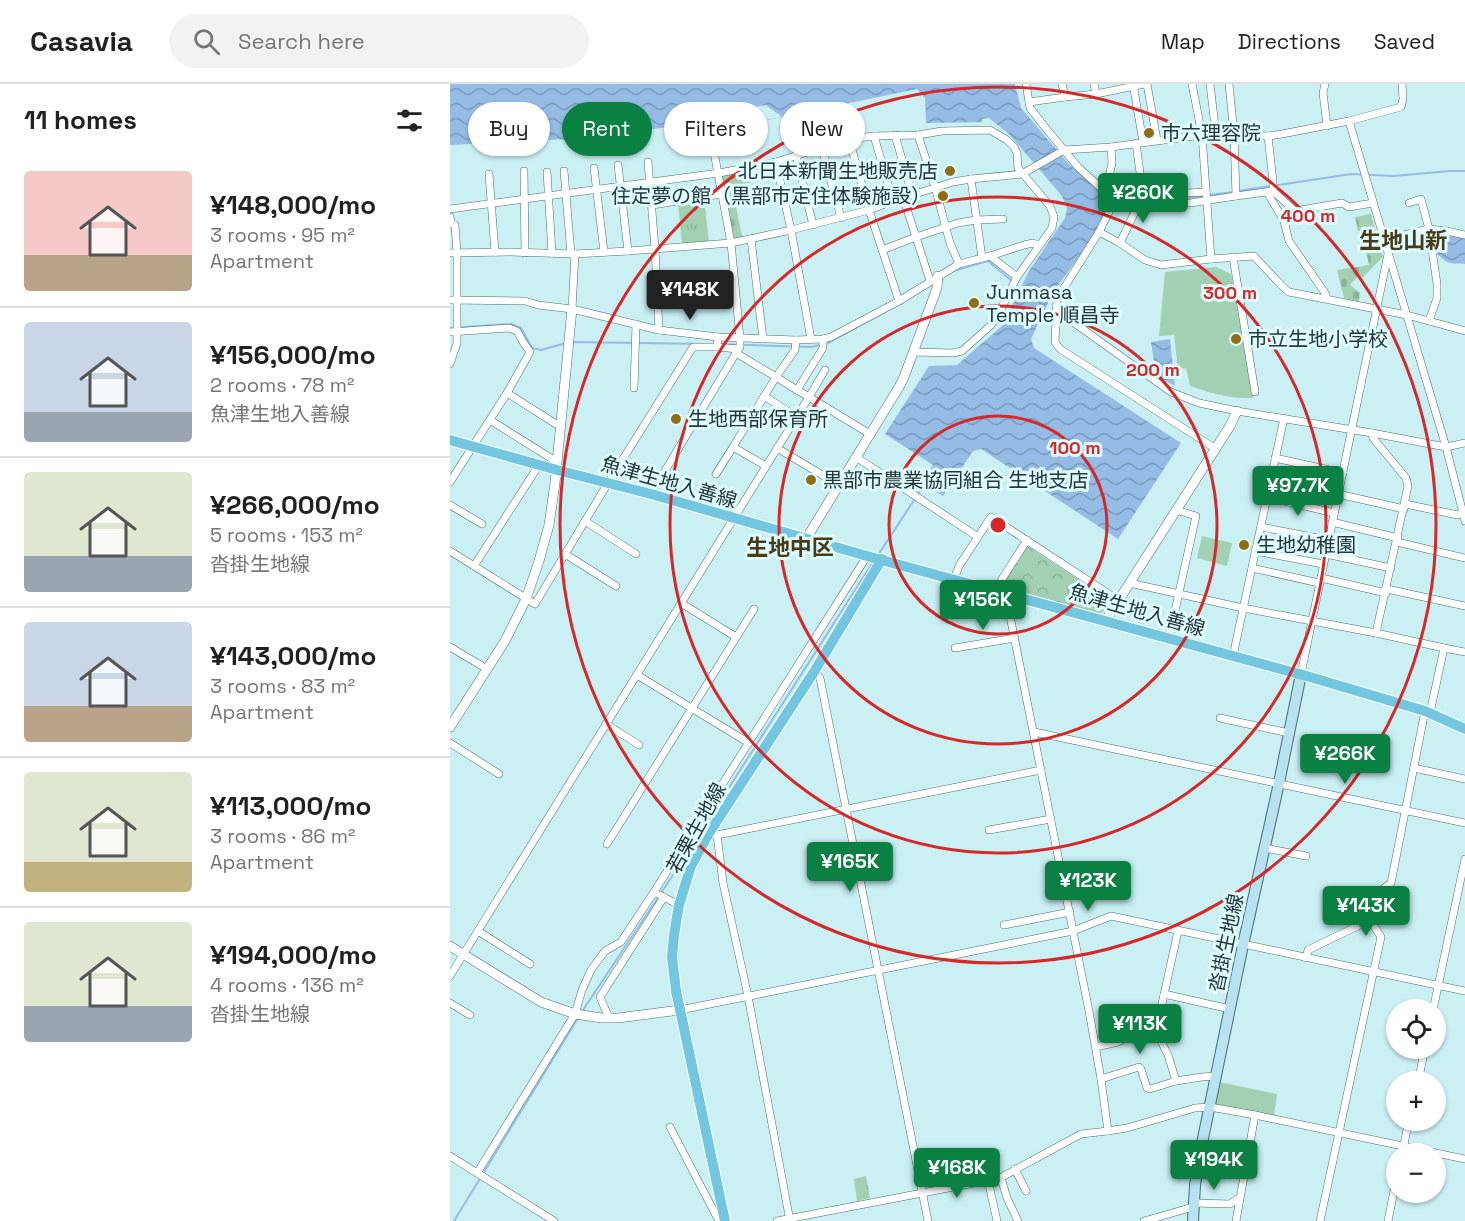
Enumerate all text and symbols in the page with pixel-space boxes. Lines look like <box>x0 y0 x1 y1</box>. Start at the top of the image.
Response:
search box <box>169 14 589 68</box>
text: Casavia <box>30 23 133 59</box>
icon: search <box>190 25 223 58</box>
text: Search here <box>238 27 365 55</box>
text: Map <box>1161 28 1205 55</box>
text: Directions <box>1238 28 1341 55</box>
text: Saved <box>1374 28 1435 55</box>
chip: Buy <box>468 102 550 156</box>
chip: Rent <box>562 102 652 156</box>
chip: Filters <box>664 102 768 156</box>
chip: New <box>780 102 865 156</box>
text: 11 homes <box>24 103 137 137</box>
icon: filters <box>393 104 426 137</box>
place label: 市六理容院 <box>1161 120 1261 146</box>
marker: 市六理容院 <box>1142 126 1156 140</box>
place label: 北日本新聞生地販売店 <box>738 158 938 184</box>
marker: 北日本新聞生地販売店 <box>943 164 957 178</box>
pin: ¥260K <box>1101 173 1185 224</box>
text: ¥260K <box>1112 179 1174 205</box>
place label: 住定夢の館（黒部市定住体験施設） <box>611 183 931 209</box>
text: ¥148,000/mo <box>210 188 376 222</box>
marker: 住定夢の館（黒部市定住体験施設） <box>936 189 950 203</box>
icon: home <box>72 195 144 267</box>
text: 400 m <box>1281 204 1335 227</box>
text: 3 rooms · 95 m² <box>210 222 355 248</box>
district label: 生地山新 <box>1359 226 1447 254</box>
text: Apartment <box>210 248 314 274</box>
pin: ¥148K <box>648 270 732 321</box>
text: ¥148K <box>661 276 719 302</box>
place label: Junmasa Temple 順昌寺 <box>986 279 1120 328</box>
text: 300 m <box>1203 281 1257 304</box>
marker: Junmasa Temple 順昌寺 <box>967 296 981 310</box>
place label: 市立生地小学校 <box>1248 326 1388 352</box>
marker: 市立生地小学校 <box>1229 332 1243 346</box>
text: ¥156,000/mo <box>210 338 376 372</box>
icon: home <box>72 346 144 418</box>
text: 200 m <box>1126 358 1180 381</box>
text: 2 rooms · 78 m² <box>210 372 354 398</box>
text: 魚津生地入善線 <box>210 401 350 427</box>
place label: 生地西部保育所 <box>688 406 828 432</box>
marker: 生地西部保育所 <box>669 412 683 426</box>
text: 100 m <box>1049 436 1101 459</box>
street label: 魚津生地入善線 <box>598 450 740 514</box>
pin: ¥97.7K <box>1249 466 1347 517</box>
place label: 黒部市農業協同組合 生地支店 <box>823 467 1088 493</box>
text: ¥97.7K <box>1267 472 1329 498</box>
marker: 黒部市農業協同組合 生地支店 <box>804 473 818 487</box>
text: ¥266,000/mo <box>210 488 380 522</box>
icon: home <box>72 496 144 568</box>
centre of rings <box>988 515 1008 535</box>
text: 5 rooms · 153 m² <box>210 522 363 548</box>
place label: 生地幼稚園 <box>1256 532 1356 558</box>
district label: 生地中区 <box>746 533 834 561</box>
marker: 生地幼稚園 <box>1237 538 1251 552</box>
text: 沓掛生地線 <box>210 551 310 577</box>
street label: 魚津生地入善線 <box>1066 578 1208 642</box>
pin: ¥156K <box>941 580 1025 631</box>
text: ¥156K <box>954 586 1012 612</box>
text: ¥143,000/mo <box>210 639 376 673</box>
icon: home <box>72 646 144 718</box>
text: 3 rooms · 83 m² <box>210 673 355 699</box>
text: Apartment <box>210 699 314 725</box>
pin: ¥266K <box>1303 734 1387 785</box>
text: ¥266K <box>1314 740 1376 766</box>
street label: 若栗生地線 <box>660 778 732 878</box>
text: ¥113,000/mo <box>210 789 372 823</box>
icon: home <box>72 796 144 868</box>
text: 3 rooms · 86 m² <box>210 823 355 849</box>
pin: ¥165K <box>808 842 892 893</box>
text: ¥165K <box>821 848 879 874</box>
text: Apartment <box>210 849 314 875</box>
pin: ¥123K <box>1046 861 1130 912</box>
text: ¥123K <box>1059 867 1117 893</box>
pin: ¥143K <box>1324 886 1408 937</box>
street label: 沓掛生地線 <box>1203 891 1249 995</box>
text: ¥143K <box>1337 892 1395 918</box>
text: ¥194,000/mo <box>210 938 377 972</box>
icon: home <box>72 946 144 1018</box>
text: 4 rooms · 136 m² <box>210 972 364 998</box>
map controls <box>1386 999 1446 1203</box>
button: locate <box>1386 999 1446 1059</box>
text: 沓掛生地線 <box>210 1001 310 1027</box>
pin: ¥113K <box>1098 1004 1182 1055</box>
text: ¥113K <box>1112 1010 1168 1036</box>
button: + <box>1386 1071 1446 1131</box>
pin: ¥194K <box>1172 1140 1256 1191</box>
button: − <box>1386 1143 1446 1203</box>
text: ¥194K <box>1184 1146 1244 1172</box>
pin: ¥168K <box>915 1148 999 1199</box>
text: ¥168K <box>928 1154 986 1180</box>

